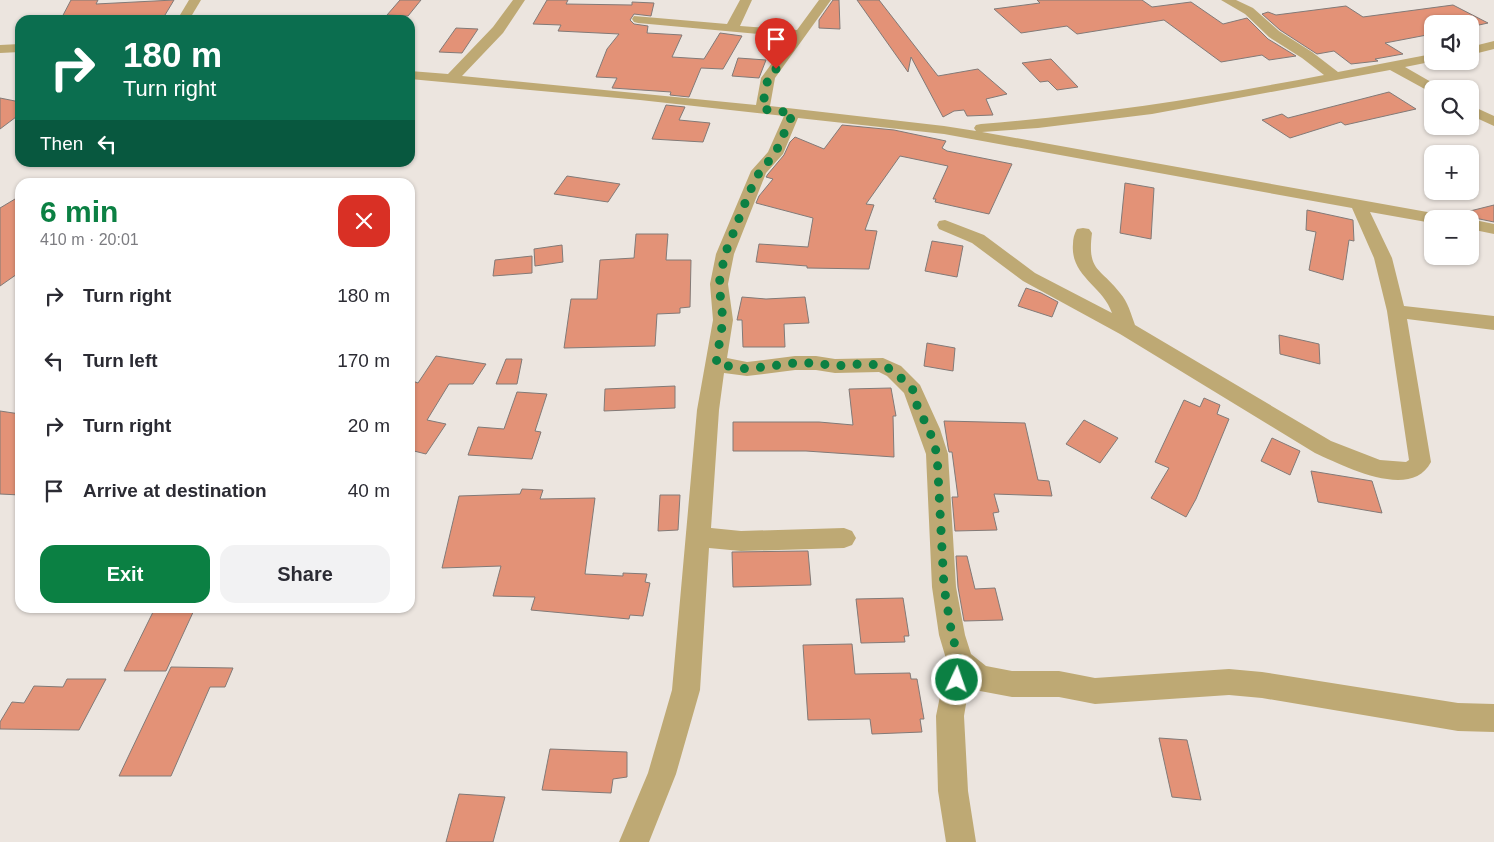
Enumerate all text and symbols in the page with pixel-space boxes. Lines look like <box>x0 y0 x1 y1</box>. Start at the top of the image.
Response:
map controls <box>1424 15 1479 265</box>
button: sound <box>1424 15 1479 70</box>
pin <box>755 18 797 69</box>
icon: arrive <box>762 25 790 53</box>
icon: right <box>40 35 105 100</box>
text: 180 m <box>123 35 222 74</box>
text: Turn right <box>123 76 216 101</box>
button: search <box>1424 80 1479 135</box>
icon: left <box>93 130 121 158</box>
text: Then <box>40 133 83 154</box>
button: + <box>1424 145 1479 200</box>
text: 6 min <box>40 195 118 228</box>
button: close <box>338 195 390 247</box>
button: − <box>1424 210 1479 265</box>
text: 410 m · 20:01 <box>40 231 139 248</box>
icon: right <box>40 282 68 310</box>
text: Turn right <box>83 285 171 306</box>
text: 180 m <box>337 285 390 306</box>
icon: left <box>40 347 68 375</box>
text: Turn left <box>83 350 158 371</box>
text: 170 m <box>337 350 390 371</box>
icon: right <box>40 412 68 440</box>
text: Turn right <box>83 415 171 436</box>
text: 20 m <box>348 415 390 436</box>
icon: arrive <box>40 477 68 505</box>
text: Arrive at destination <box>83 480 267 501</box>
text: 40 m <box>348 480 390 501</box>
button: Exit <box>40 545 210 603</box>
button: Share <box>220 545 390 603</box>
position arrow <box>930 653 982 705</box>

